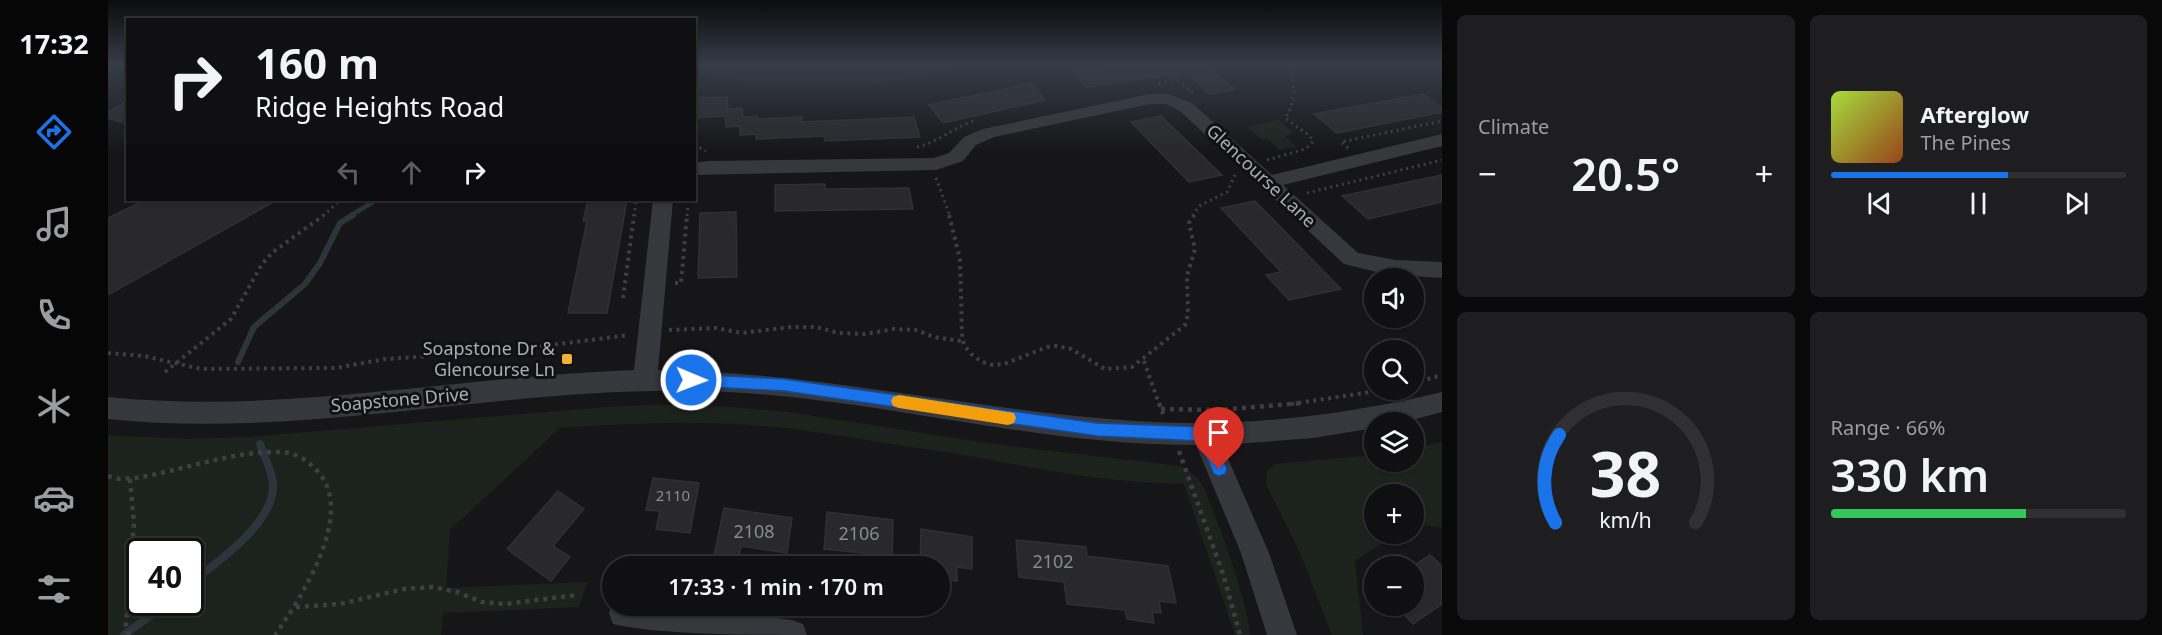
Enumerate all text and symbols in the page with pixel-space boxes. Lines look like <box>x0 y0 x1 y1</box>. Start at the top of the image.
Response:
text: 17:32 <box>19 25 89 62</box>
text: 160 m <box>255 34 379 91</box>
icon: right <box>156 42 234 120</box>
text: Ridge Heights Road <box>255 88 504 125</box>
text: Afterglow <box>1921 99 2029 129</box>
icon: directions <box>33 111 75 153</box>
text: Climate <box>1478 113 1549 140</box>
street label: Glencourse Lane <box>1202 118 1322 232</box>
text: The Pines <box>1921 129 2011 156</box>
text: 20.5° <box>1571 143 1680 204</box>
text: − <box>1478 151 1497 196</box>
text: + <box>1755 151 1774 196</box>
icon: left <box>332 156 365 189</box>
icon: ahead <box>395 156 428 189</box>
icon: right <box>458 156 491 189</box>
icon: previous <box>1863 187 1896 220</box>
icon: pause <box>1962 187 1995 220</box>
icon: next <box>2060 187 2093 220</box>
icon: music <box>33 203 75 245</box>
map controls <box>1364 268 1424 616</box>
button: sound <box>1364 268 1424 328</box>
icon: phone <box>33 294 75 336</box>
place label: Soapstone Dr & Glencourse Ln <box>423 336 556 381</box>
button: search <box>1364 340 1424 400</box>
position arrow <box>659 348 723 412</box>
marker: Soapstone Dr & Glencourse Ln <box>560 352 574 366</box>
street label: Soapstone Drive <box>330 381 470 417</box>
icon: climate <box>33 385 75 427</box>
pin <box>1193 407 1244 469</box>
button: layers <box>1364 412 1424 472</box>
text: Range · 66% <box>1831 414 1945 441</box>
icon: arrive <box>1202 416 1235 449</box>
text: 38 <box>1590 430 1661 515</box>
text: 330 km <box>1831 444 1989 505</box>
icon: car <box>33 477 75 519</box>
button: + <box>1364 484 1424 544</box>
house number: 2110 <box>656 485 690 505</box>
text: km/h <box>1599 505 1652 534</box>
house number: 2108 <box>733 519 775 543</box>
house number: 2106 <box>838 521 880 545</box>
speed limit sign: 40 <box>126 538 204 616</box>
house number: 2102 <box>1032 549 1074 573</box>
button: − <box>1364 556 1424 616</box>
icon: filters <box>33 568 75 610</box>
text: 17:33 · 1 min · 170 m <box>668 571 884 601</box>

